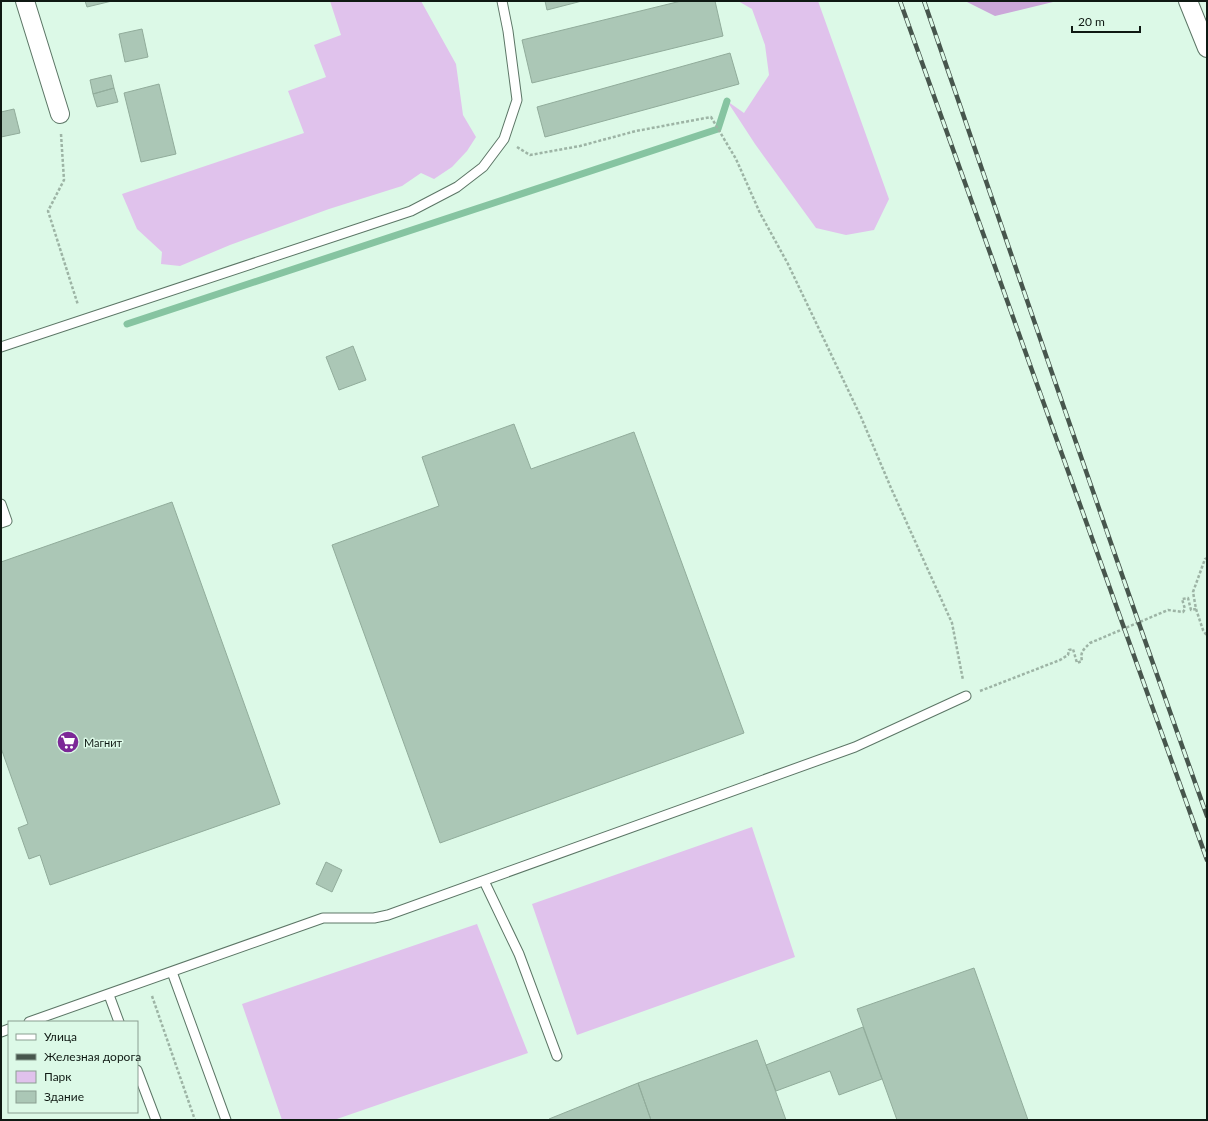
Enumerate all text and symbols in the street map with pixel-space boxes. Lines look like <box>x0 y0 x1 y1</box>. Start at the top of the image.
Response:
scale bar <box>1072 8 1140 34</box>
text: 20 m <box>1078 14 1105 29</box>
supermarket icon: Магнит <box>55 729 81 755</box>
place label: Магнит <box>84 736 123 749</box>
legend <box>8 1021 138 1113</box>
text: Улица <box>44 1029 77 1044</box>
text: Железная дорога <box>44 1049 141 1064</box>
text: Парк <box>44 1069 72 1084</box>
text: Здание <box>44 1089 84 1104</box>

